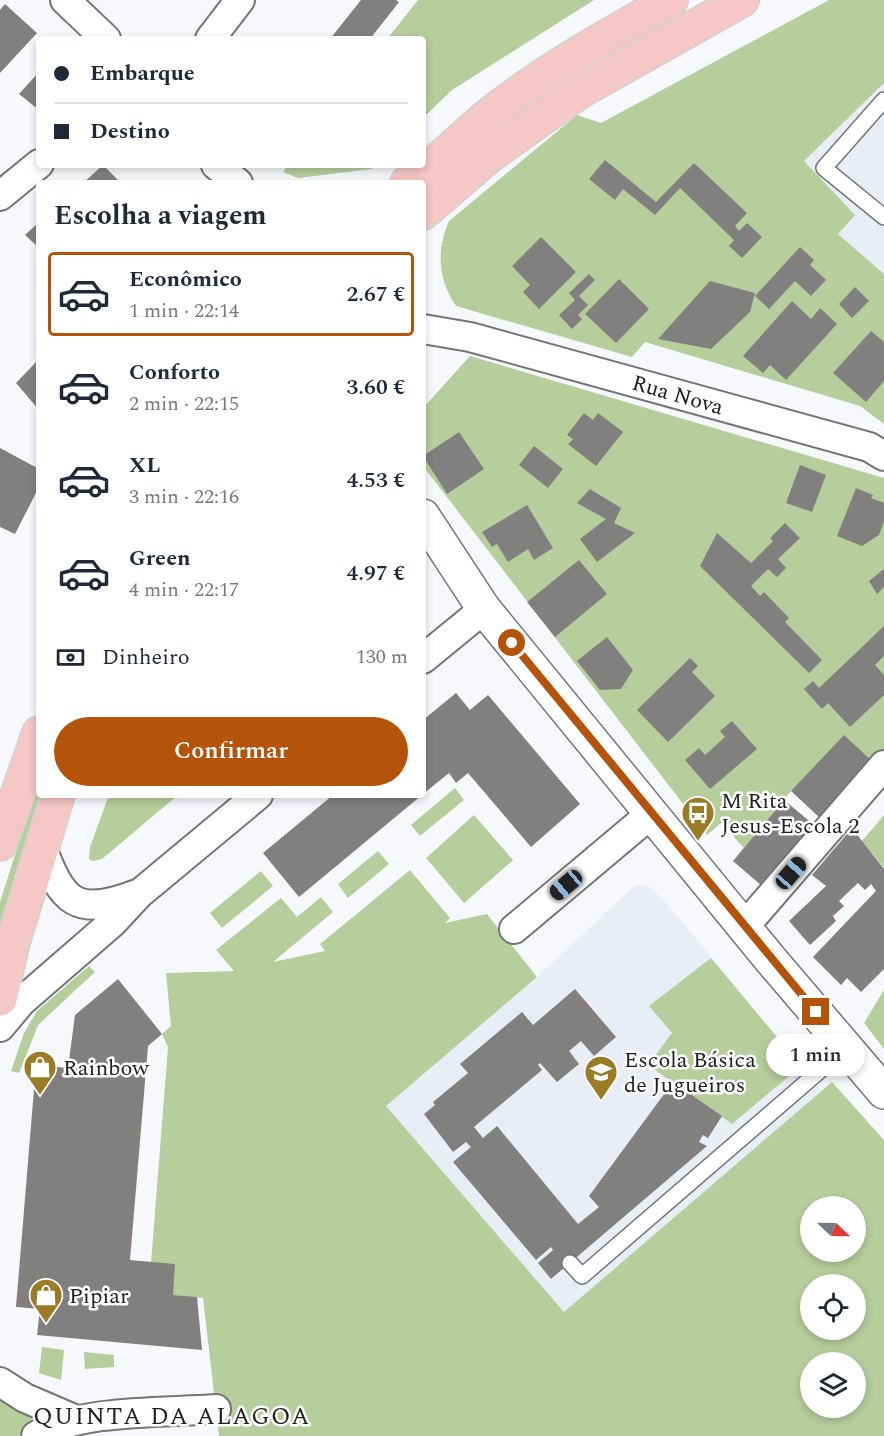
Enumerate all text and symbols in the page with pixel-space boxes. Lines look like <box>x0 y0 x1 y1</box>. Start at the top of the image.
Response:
text: Embarque <box>90 57 195 90</box>
text: Destino <box>90 115 170 148</box>
text: Escolha a viagem <box>54 195 267 237</box>
text: Econômico <box>129 263 242 296</box>
icon: car <box>57 267 111 321</box>
text: 2.67 € <box>347 278 405 311</box>
text: 1 min · 22:14 <box>129 296 239 326</box>
text: Conforto <box>129 356 220 389</box>
icon: car <box>57 360 111 414</box>
street label: Rua Nova <box>628 367 728 424</box>
text: 3.60 € <box>347 371 405 404</box>
text: 2 min · 22:15 <box>129 389 239 419</box>
text: XL <box>129 449 160 482</box>
icon: car <box>57 453 111 507</box>
text: 4.53 € <box>347 464 405 497</box>
text: 3 min · 22:16 <box>129 482 239 512</box>
text: Green <box>129 542 191 575</box>
icon: car <box>57 546 111 600</box>
text: 4.97 € <box>347 557 405 590</box>
text: 4 min · 22:17 <box>129 575 239 605</box>
route start <box>498 629 525 656</box>
icon: cash <box>54 641 87 674</box>
text: Dinheiro <box>102 641 190 674</box>
text: 130 m <box>356 642 408 672</box>
button: Confirmar <box>54 717 408 786</box>
place label: M Rita Jesus-Escola 2 <box>721 785 859 843</box>
bus stop icon: M Rita Jesus-Escola 2 <box>680 795 716 842</box>
car <box>772 854 810 892</box>
car <box>546 867 586 903</box>
route end <box>802 998 829 1025</box>
callout: 1 min <box>766 1033 866 1075</box>
text: 1 min <box>790 1040 841 1070</box>
place label: Escola Básica de Jugueiros <box>624 1044 756 1102</box>
shop icon: Rainbow <box>22 1049 58 1096</box>
place label: Rainbow <box>63 1052 150 1085</box>
school or university icon: Escola Básica de Jugueiros <box>583 1054 619 1101</box>
north arrow <box>800 1196 866 1262</box>
map controls <box>800 1196 866 1418</box>
button: locate <box>800 1274 866 1340</box>
shop icon: Pipiar <box>28 1277 64 1324</box>
place label: Pipiar <box>69 1280 129 1313</box>
button: layers <box>800 1352 866 1418</box>
district label: QUINTA DA ALAGOA <box>33 1399 311 1435</box>

